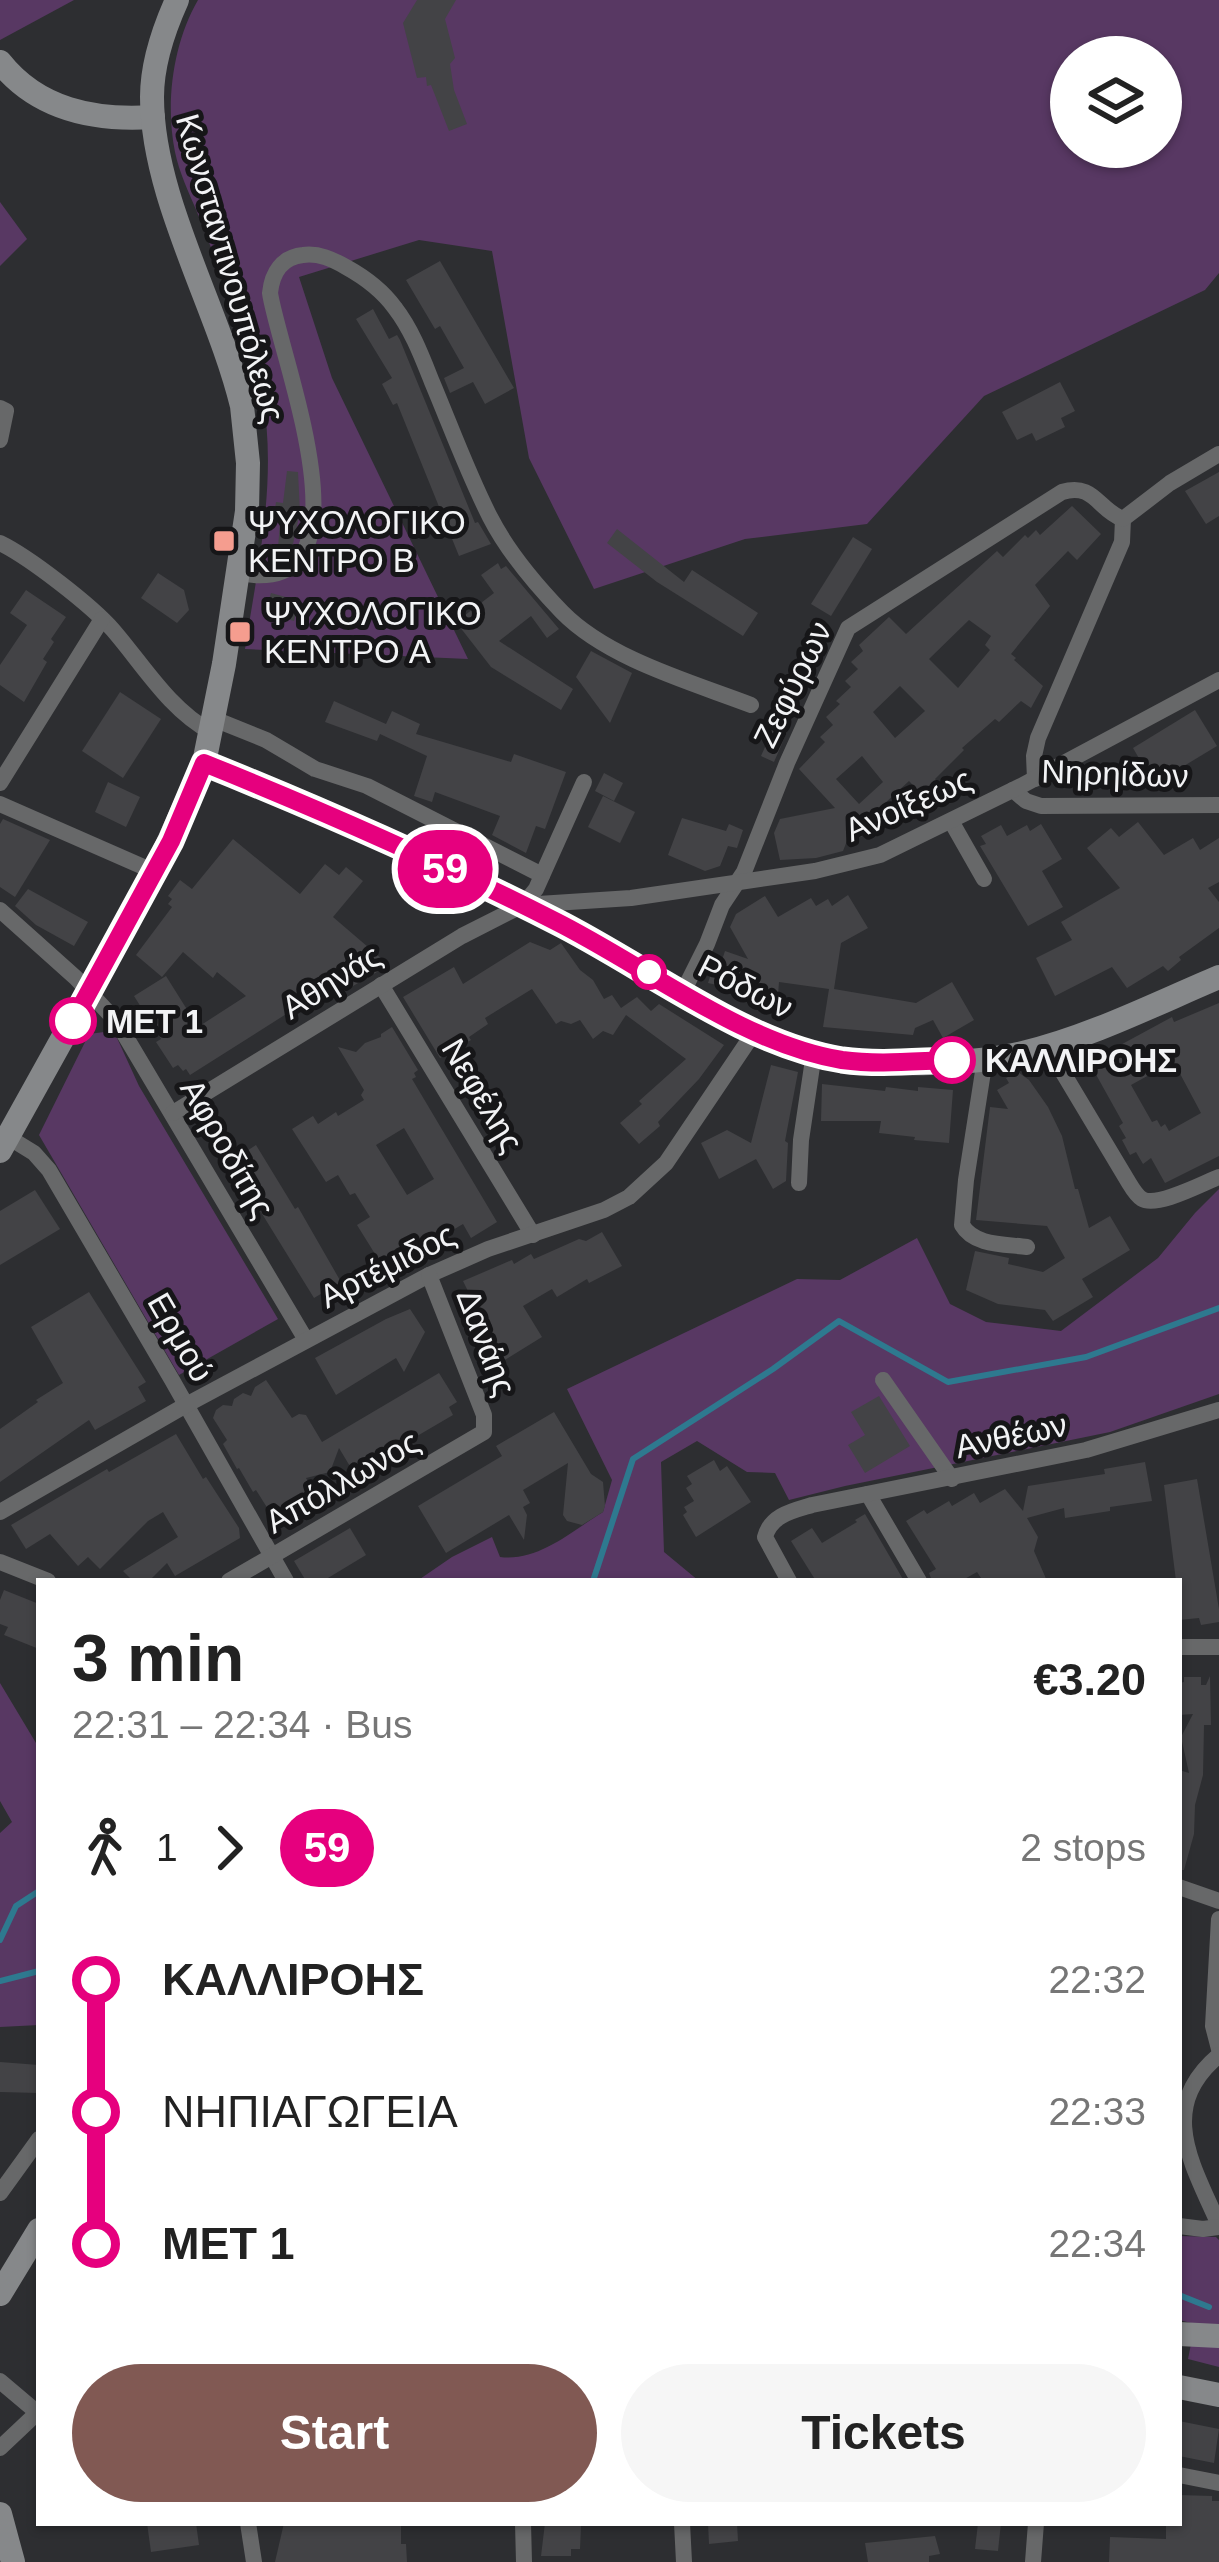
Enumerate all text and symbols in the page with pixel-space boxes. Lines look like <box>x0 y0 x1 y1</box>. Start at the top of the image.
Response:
map controls <box>1050 36 1182 168</box>
button: layers <box>1050 36 1182 168</box>
street label: Κωνσταντινουπόλεως <box>169 110 292 427</box>
place label: ΨΥΧΟΛΟΓΙΚΟ ΚΕΝΤΡΟ B <box>248 504 466 579</box>
marker: ΨΥΧΟΛΟΓΙΚΟ ΚΕΝΤΡΟ B <box>211 528 237 554</box>
place label: ΨΥΧΟΛΟΓΙΚΟ ΚΕΝΤΡΟ A <box>264 595 482 670</box>
street label: Ζεφύρων <box>746 615 839 753</box>
marker: ΨΥΧΟΛΟΓΙΚΟ ΚΕΝΤΡΟ A <box>227 619 253 645</box>
street label: Νηρηίδων <box>1041 752 1189 795</box>
street label: Ανοίξεως <box>839 760 977 849</box>
line badge: 59 <box>391 830 499 908</box>
text: 59 <box>422 845 468 892</box>
street label: Αθηνάς <box>275 937 388 1026</box>
street label: Ρόδων <box>692 947 799 1026</box>
unlabelled marker <box>633 956 665 988</box>
marker: ΜΕΤ 1 <box>51 999 95 1043</box>
place label: ΜΕΤ 1 <box>106 1003 203 1040</box>
street label: Νεφέλης <box>434 1032 531 1159</box>
marker: ΚΑΛΛΙΡΟΗΣ <box>930 1038 974 1082</box>
place label: ΚΑΛΛΙΡΟΗΣ <box>985 1042 1177 1079</box>
street label: Αφροδίτης <box>173 1073 282 1224</box>
street label: Αρτέμιδος <box>313 1216 461 1315</box>
street label: Δανάης <box>449 1284 524 1401</box>
street label: Ερμού <box>140 1286 221 1388</box>
street label: Ανθέων <box>952 1406 1070 1465</box>
street label: Απόλλωνος <box>259 1423 426 1540</box>
text: 3 min <box>72 1621 244 1695</box>
text: €3.20 <box>1033 1654 1146 1705</box>
text: 22:31 – 22:34 · Bus <box>72 1703 412 1746</box>
icon: walk <box>72 1815 138 1881</box>
icon: forward <box>196 1815 262 1881</box>
text: 59 <box>304 1824 350 1871</box>
text: 1 <box>156 1826 178 1869</box>
text: 2 stops <box>1020 1826 1146 1869</box>
text: ΚΑΛΛΙΡΟΗΣ <box>162 1954 424 2005</box>
text: 22:32 <box>1048 1958 1146 2001</box>
text: ΝΗΠΙΑΓΩΓΕΙΑ <box>162 2086 458 2137</box>
text: 22:33 <box>1048 2090 1146 2133</box>
text: ΜΕΤ 1 <box>162 2218 295 2269</box>
text: 22:34 <box>1048 2222 1146 2265</box>
button: Start <box>72 2364 597 2502</box>
button: Tickets <box>621 2364 1146 2502</box>

